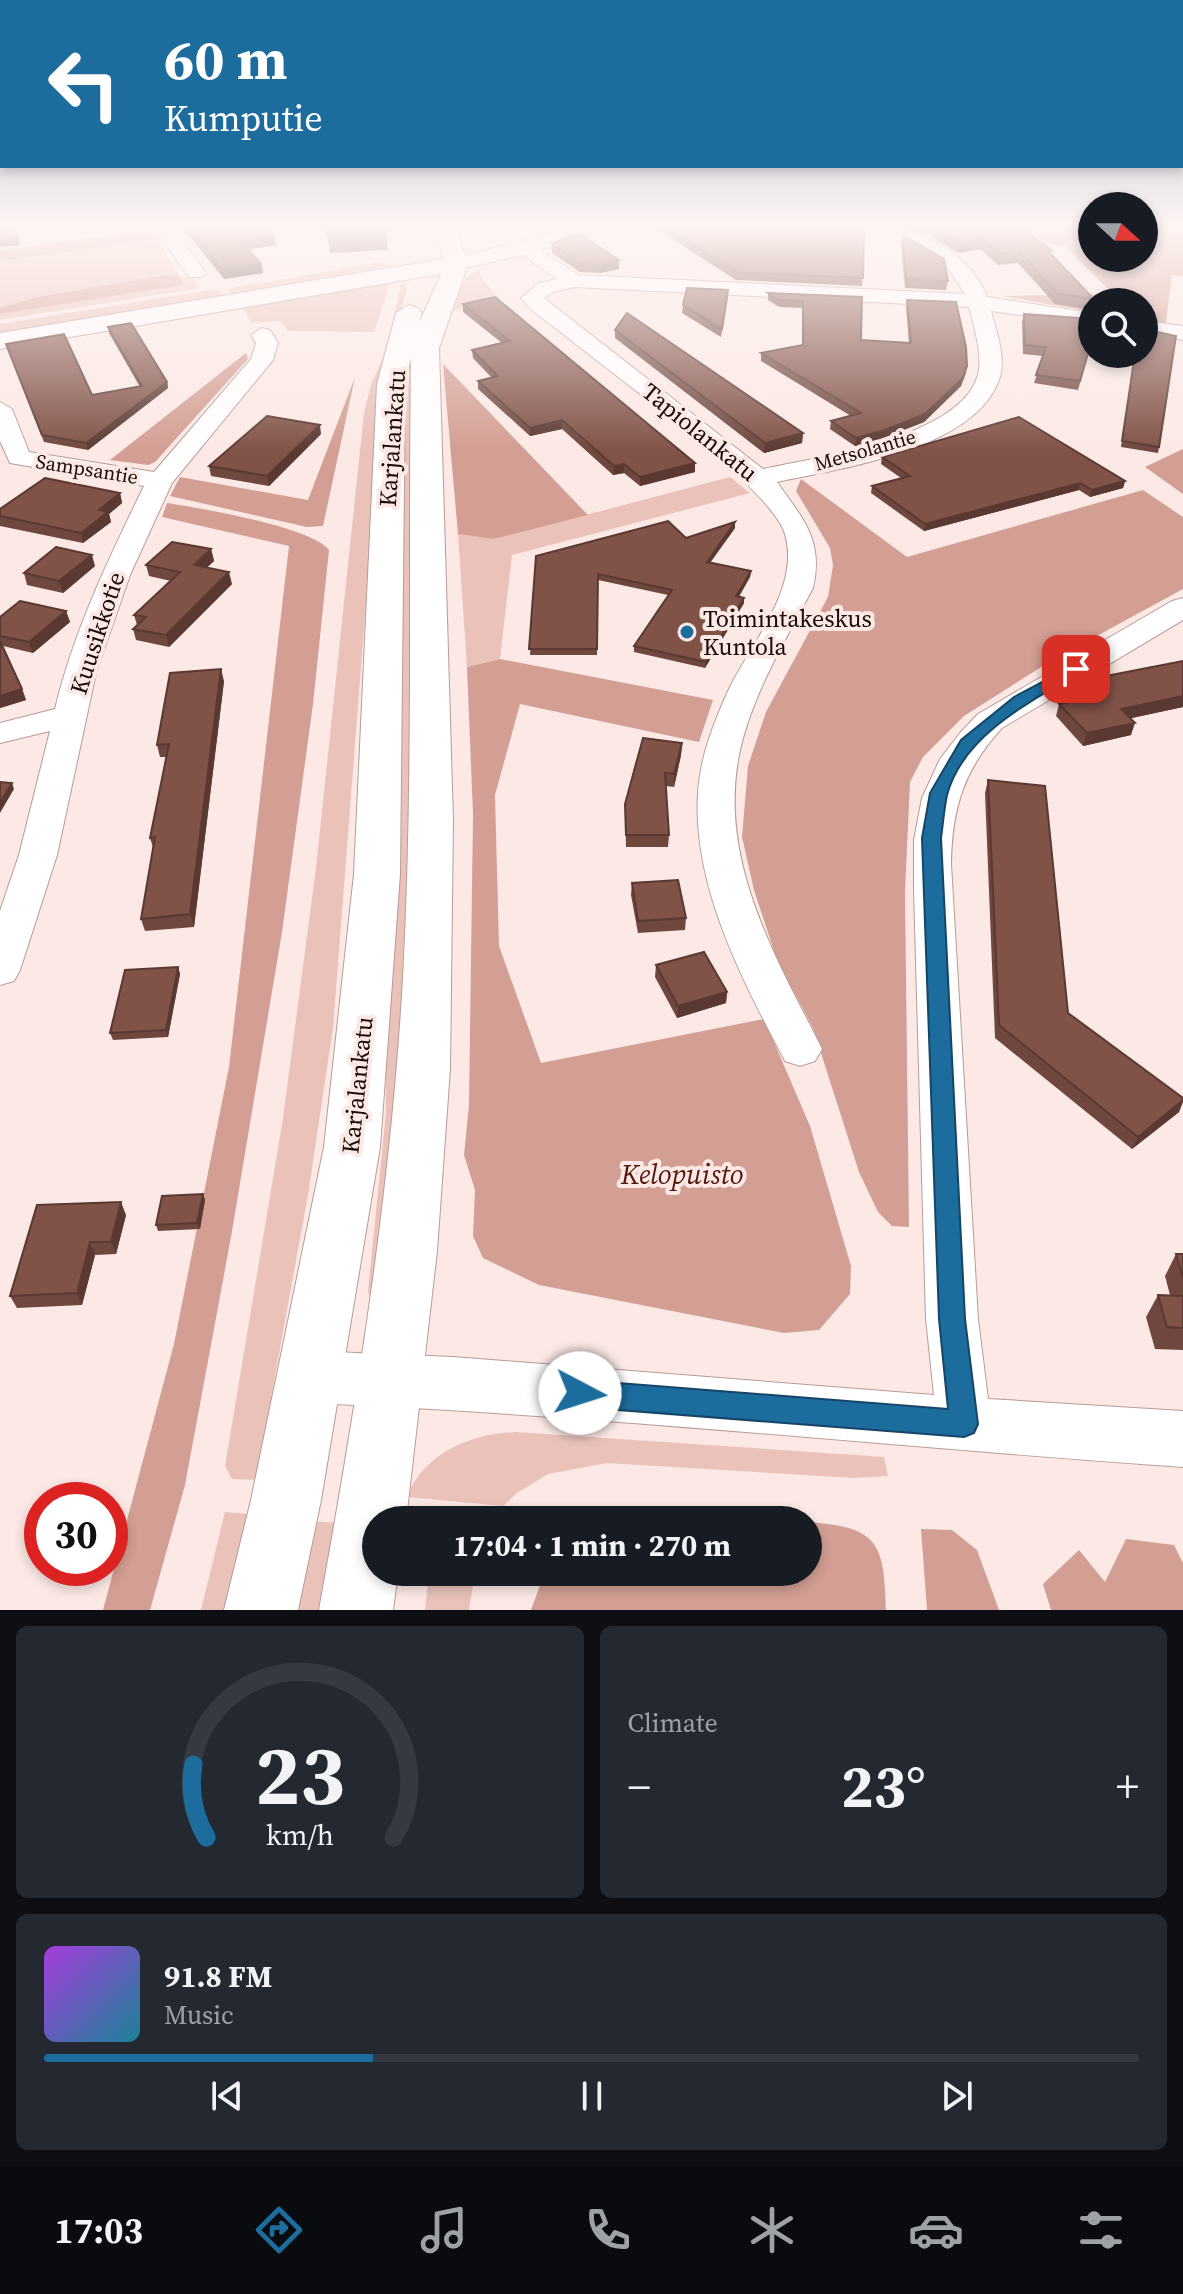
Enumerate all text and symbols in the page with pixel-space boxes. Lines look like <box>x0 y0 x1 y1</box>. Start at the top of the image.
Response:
text: 60 m <box>164 21 287 98</box>
icon: left <box>32 32 136 136</box>
text: Kumputie <box>164 94 323 143</box>
north arrow <box>1078 192 1158 272</box>
map controls <box>1078 192 1158 368</box>
button: search <box>1078 288 1158 368</box>
street label: Karjalankatu <box>371 368 413 508</box>
street label: Tapiolankatu <box>635 375 765 489</box>
street label: Metsolantie <box>811 422 919 478</box>
street label: Sampsantie <box>34 447 140 491</box>
street label: Kuusikkotie <box>62 568 132 698</box>
place label: Toimintakeskus Kuntola <box>703 602 872 663</box>
marker: Toimintakeskus Kuntola <box>678 623 696 641</box>
pin <box>1042 635 1110 703</box>
icon: arrive <box>1054 647 1098 691</box>
street label: Karjalankatu <box>333 1015 381 1155</box>
park label: Kelopuisto <box>620 1155 743 1193</box>
position arrow <box>538 1351 622 1435</box>
speed limit sign: 30 <box>24 1482 128 1586</box>
text: 17:04 · 1 min · 270 m <box>453 1525 731 1566</box>
text: Climate <box>628 1705 718 1741</box>
text: 23 <box>255 1718 345 1832</box>
text: 23° <box>841 1745 926 1827</box>
text: − <box>628 1756 651 1817</box>
text: + <box>1116 1756 1139 1817</box>
text: km/h <box>266 1815 334 1855</box>
text: 91.8 FM <box>164 1956 272 1997</box>
text: Music <box>164 1997 234 2033</box>
icon: previous <box>205 2074 249 2118</box>
icon: pause <box>570 2074 614 2118</box>
icon: next <box>935 2074 979 2118</box>
icon: directions <box>251 2202 307 2258</box>
icon: music <box>416 2202 472 2258</box>
icon: phone <box>580 2202 636 2258</box>
icon: climate <box>744 2202 800 2258</box>
icon: car <box>908 2202 964 2258</box>
icon: filters <box>1073 2202 1129 2258</box>
text: 17:03 <box>54 2206 143 2255</box>

